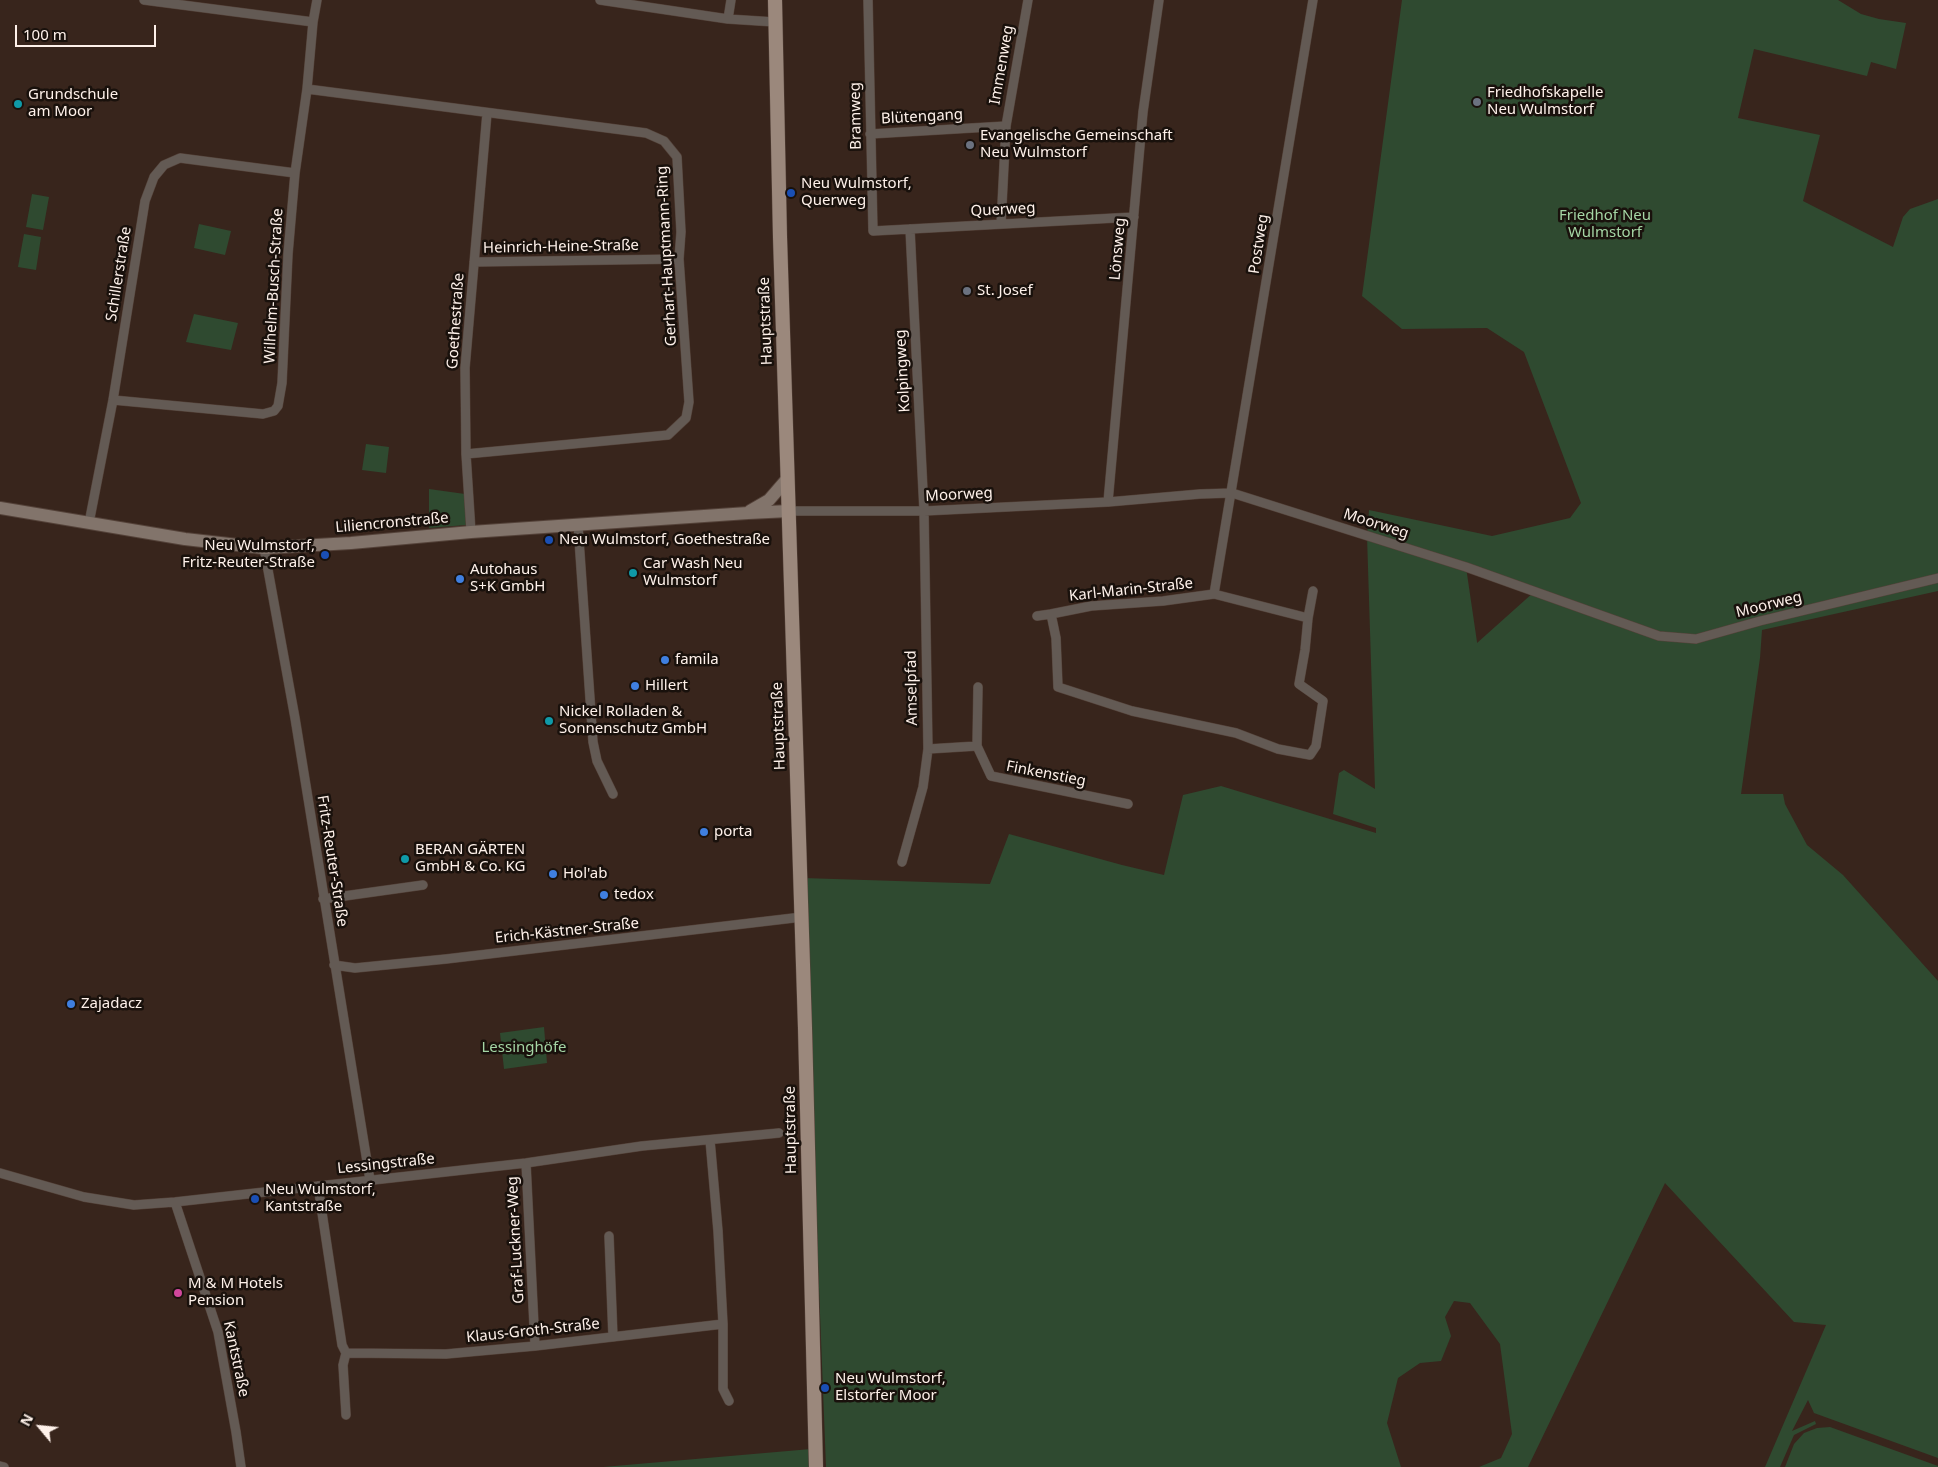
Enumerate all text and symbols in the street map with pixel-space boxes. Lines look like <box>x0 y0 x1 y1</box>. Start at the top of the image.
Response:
scale bar <box>18 15 159 47</box>
text: 100 m <box>23 24 67 44</box>
street label: Immenweg <box>986 24 1018 106</box>
street label: Bramweg <box>846 82 866 150</box>
place label: Friedhofskapelle Neu Wulmstorf <box>1487 84 1604 119</box>
place label: Grundschule am Moor <box>28 86 118 121</box>
marker: Friedhofskapelle Neu Wulmstorf <box>1471 96 1483 108</box>
marker: Grundschule am Moor <box>12 98 24 110</box>
street label: Blütengang <box>881 106 963 128</box>
place label: Evangelische Gemeinschaft Neu Wulmstorf <box>980 127 1173 162</box>
marker: Evangelische Gemeinschaft Neu Wulmstorf <box>964 139 976 151</box>
street label: Gerhart-Hauptmann-Ring <box>653 165 681 347</box>
place label: Neu Wulmstorf, Querweg <box>801 175 912 210</box>
marker: Neu Wulmstorf, Querweg <box>785 187 797 199</box>
street label: Querweg <box>970 199 1036 221</box>
park label: Friedhof Neu Wulmstorf <box>1559 207 1651 242</box>
street label: Wilhelm-Busch-Straße <box>261 208 287 364</box>
street label: Postweg <box>1245 213 1273 275</box>
street label: Lönsweg <box>1106 217 1130 281</box>
street label: Schillerstraße <box>103 225 135 323</box>
street label: Heinrich-Heine-Straße <box>483 237 639 257</box>
street label: Goethestraße <box>444 272 468 370</box>
street label: Hauptstraße <box>755 277 777 365</box>
place label: St. Josef <box>977 282 1033 300</box>
marker: St. Josef <box>961 285 973 297</box>
street label: Kolpingweg <box>892 329 914 413</box>
street label: Moorweg <box>925 484 993 506</box>
street label: Moorweg <box>1341 505 1411 543</box>
street label: Liliencronstraße <box>335 509 449 537</box>
place label: Neu Wulmstorf, Goethestraße <box>559 531 770 549</box>
marker: Neu Wulmstorf, Goethestraße <box>543 534 555 546</box>
place label: Neu Wulmstorf, Fritz-Reuter-Straße <box>182 537 315 572</box>
marker: Neu Wulmstorf, Fritz-Reuter-Straße <box>319 549 331 561</box>
place label: Car Wash Neu Wulmstorf <box>643 555 743 590</box>
place label: Autohaus S+K GmbH <box>470 561 545 596</box>
marker: Car Wash Neu Wulmstorf <box>627 567 639 579</box>
marker: Autohaus S+K GmbH <box>454 573 466 585</box>
street label: Karl-Marin-Straße <box>1068 575 1194 605</box>
street label: Moorweg <box>1734 588 1804 622</box>
street label: Amselpfad <box>902 650 922 726</box>
place label: famila <box>675 651 719 669</box>
marker: famila <box>659 654 671 666</box>
place label: Hillert <box>645 677 688 695</box>
marker: Hillert <box>629 680 641 692</box>
street label: Hauptstraße <box>768 682 790 770</box>
place label: Nickel Rolladen & Sonnenschutz GmbH <box>559 703 707 738</box>
marker: Nickel Rolladen & Sonnenschutz GmbH <box>543 715 555 727</box>
street label: Finkenstieg <box>1005 757 1087 791</box>
street label: Fritz-Reuter-Straße <box>313 794 351 928</box>
place label: porta <box>714 823 752 841</box>
marker: porta <box>698 826 710 838</box>
place label: BERAN GÄRTEN GmbH & Co. KG <box>415 841 525 876</box>
marker: BERAN GÄRTEN GmbH & Co. KG <box>399 853 411 865</box>
place label: Hol'ab <box>563 865 607 883</box>
marker: Hol'ab <box>547 868 559 880</box>
place label: tedox <box>614 886 654 904</box>
marker: tedox <box>598 889 610 901</box>
street label: Erich-Kästner-Straße <box>494 914 640 948</box>
place label: Zajadacz <box>81 995 142 1013</box>
marker: Zajadacz <box>65 998 77 1010</box>
park label: Lessinghöfe <box>481 1039 567 1057</box>
street label: Hauptstraße <box>781 1086 801 1174</box>
street label: Lessingstraße <box>336 1150 436 1178</box>
street label: Graf-Luckner-Weg <box>504 1176 528 1304</box>
place label: Neu Wulmstorf, Kantstraße <box>265 1181 376 1216</box>
marker: Neu Wulmstorf, Kantstraße <box>249 1193 261 1205</box>
place label: M & M Hotels Pension <box>188 1275 283 1310</box>
marker: M & M Hotels Pension <box>172 1287 184 1299</box>
street label: Klaus-Groth-Straße <box>465 1315 601 1347</box>
street label: Kantstraße <box>219 1319 253 1399</box>
place label: Neu Wulmstorf, Elstorfer Moor <box>835 1370 946 1405</box>
marker: Neu Wulmstorf, Elstorfer Moor <box>819 1382 831 1394</box>
north arrow <box>15 1402 65 1452</box>
text: N <box>15 1410 37 1429</box>

